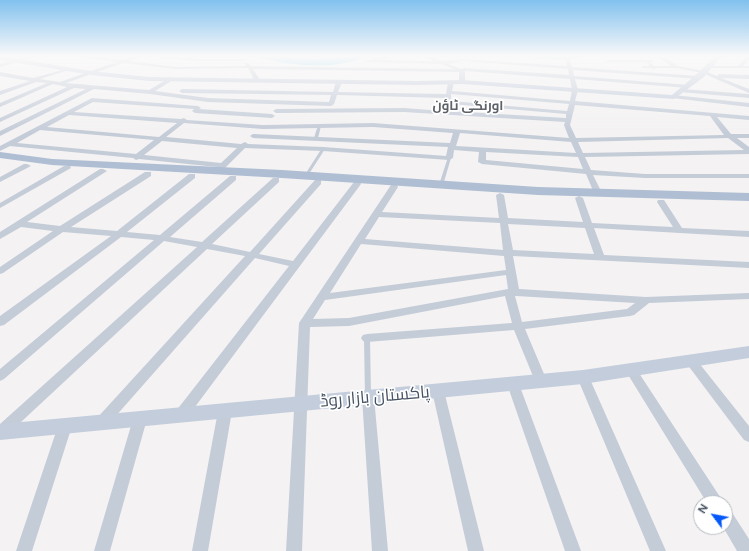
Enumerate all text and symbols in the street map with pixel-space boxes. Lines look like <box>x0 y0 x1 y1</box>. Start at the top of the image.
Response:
district label: اورنگی ٹاؤن <box>433 98 503 114</box>
street label: پاکستان بازار روڈ <box>320 382 430 412</box>
north arrow <box>693 495 733 535</box>
text: N <box>695 502 711 516</box>

